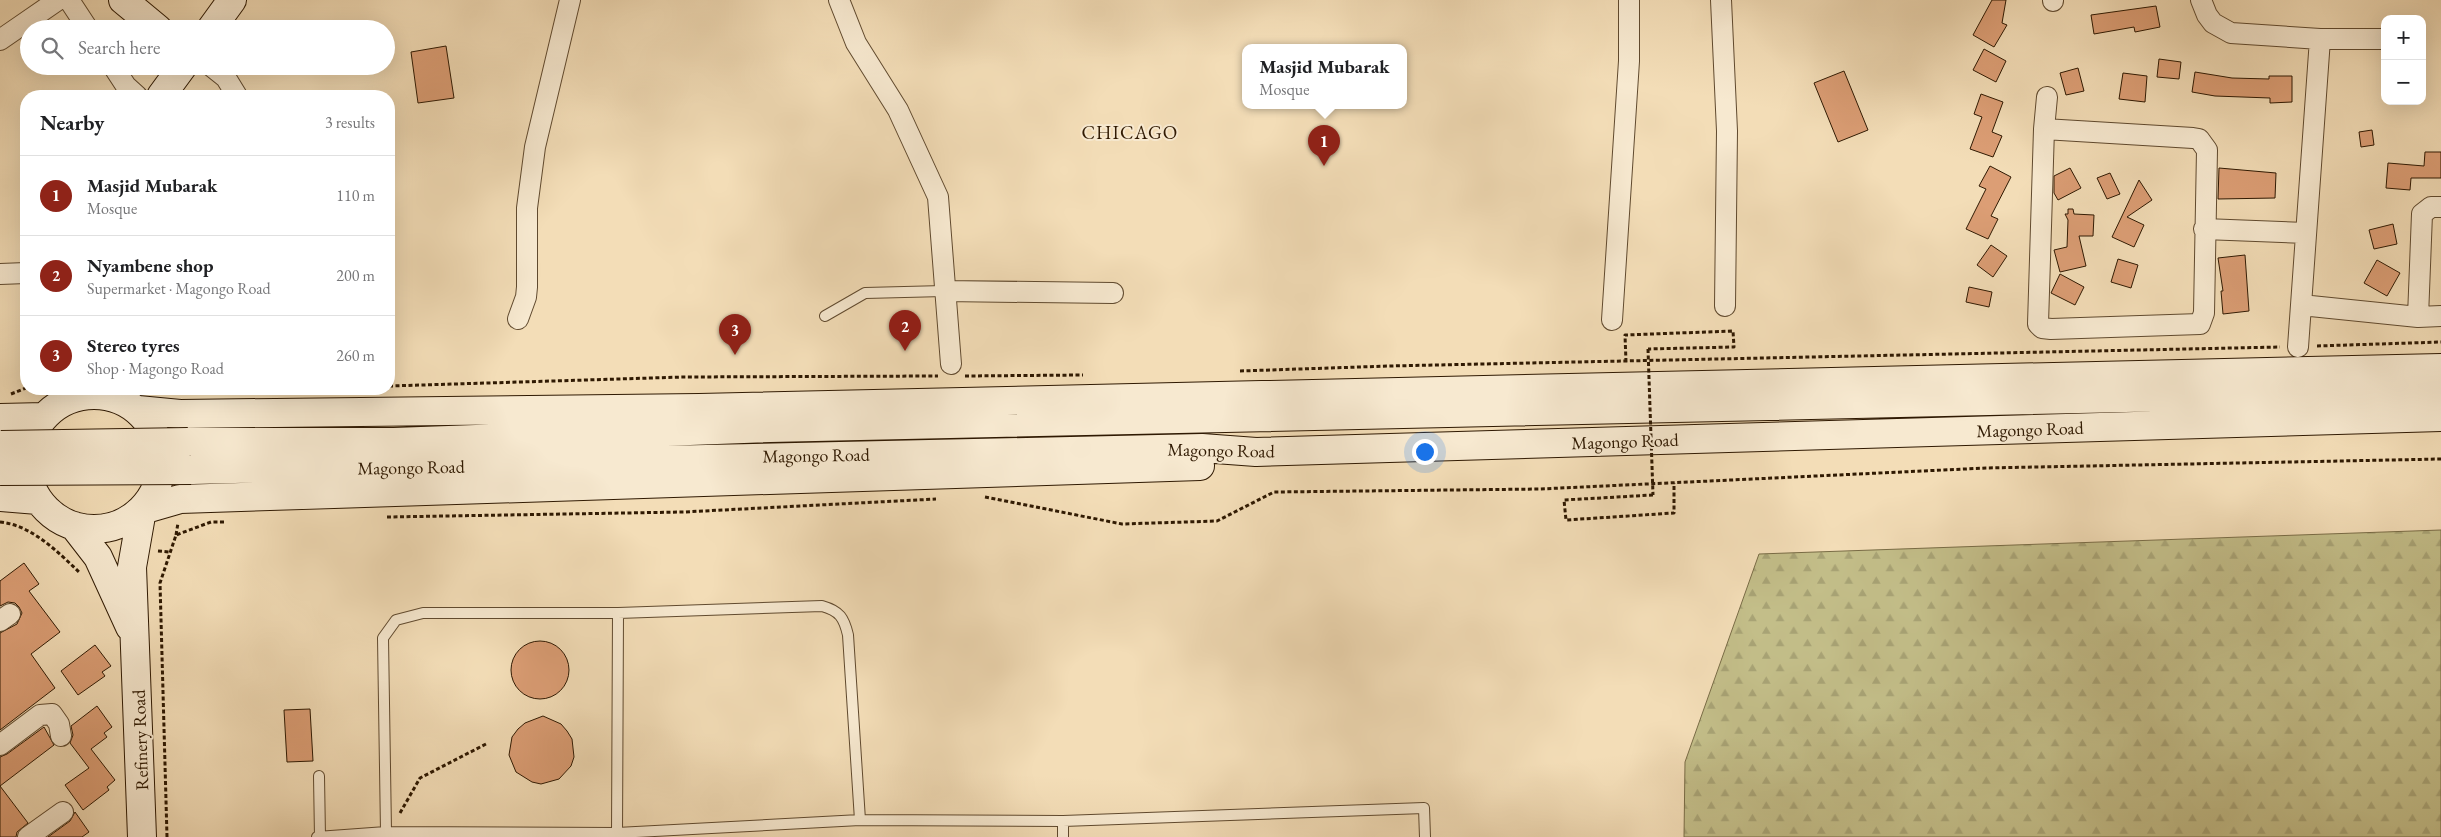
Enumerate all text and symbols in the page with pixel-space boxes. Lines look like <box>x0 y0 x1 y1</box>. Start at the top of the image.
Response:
map controls <box>2381 15 2426 105</box>
button: + <box>2381 15 2426 60</box>
search box <box>20 20 395 75</box>
icon: search <box>38 34 66 62</box>
text: Search here <box>78 35 160 60</box>
popup <box>1242 44 1407 109</box>
text: Masjid Mubarak <box>1259 54 1390 79</box>
button: − <box>2381 60 2426 105</box>
text: Mosque <box>1259 79 1310 100</box>
text: Nearby <box>40 109 104 136</box>
text: 3 results <box>325 112 375 133</box>
district label: CHICAGO <box>1082 120 1178 145</box>
pin: 1 <box>1308 125 1340 166</box>
text: Masjid Mubarak <box>87 173 217 198</box>
text: 1 <box>52 185 60 206</box>
text: 110 m <box>336 185 375 206</box>
text: Mosque <box>87 198 137 219</box>
text: Nyambene shop <box>87 253 213 278</box>
text: 2 <box>52 265 60 286</box>
text: 200 m <box>336 265 375 286</box>
text: Supermarket · Magongo Road <box>87 278 271 299</box>
pin: 2 <box>889 310 921 351</box>
pin: 3 <box>719 314 751 355</box>
text: Stereo tyres <box>87 333 180 358</box>
text: 3 <box>52 345 60 366</box>
text: 260 m <box>336 345 375 366</box>
text: Shop · Magongo Road <box>87 358 224 379</box>
street label: Magongo Road <box>1976 416 2085 442</box>
street label: Magongo Road <box>1571 428 1680 454</box>
street label: Magongo Road <box>1167 438 1276 462</box>
your location <box>1412 439 1438 465</box>
street label: Magongo Road <box>762 443 871 467</box>
street label: Magongo Road <box>357 455 466 479</box>
street label: Refinery Road <box>127 688 153 791</box>

